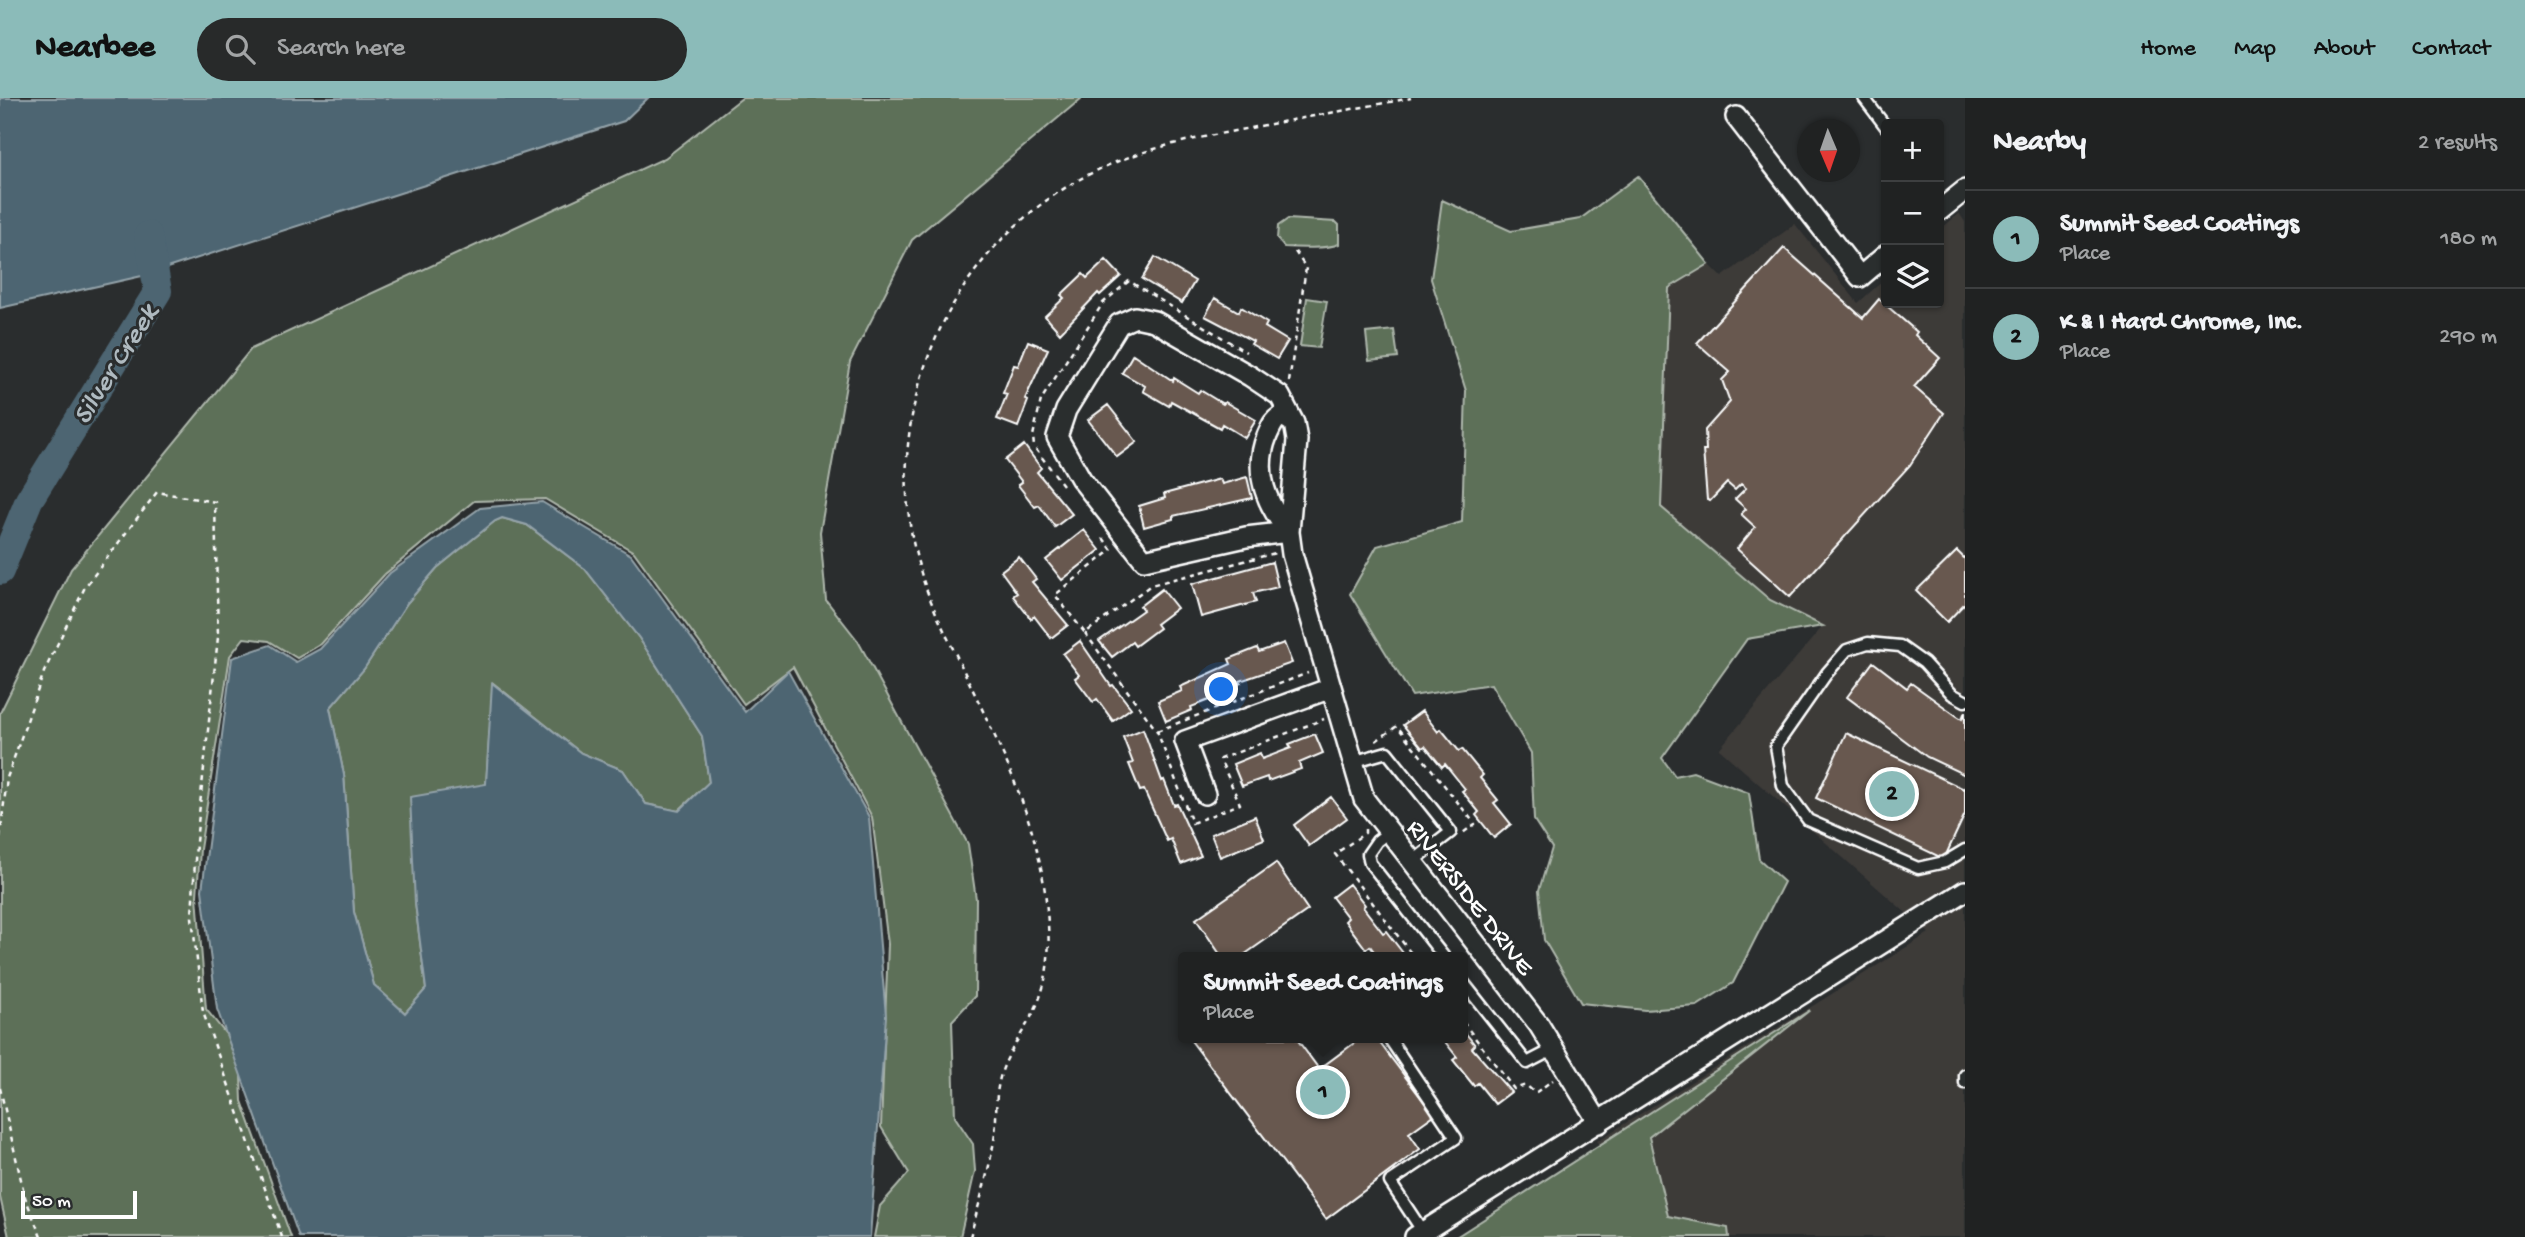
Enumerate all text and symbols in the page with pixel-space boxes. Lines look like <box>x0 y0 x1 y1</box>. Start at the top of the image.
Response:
search box <box>197 18 687 81</box>
text: Nearbee <box>35 30 155 68</box>
icon: search <box>221 30 259 68</box>
text: Search here <box>277 34 405 65</box>
text: Home <box>2140 35 2196 64</box>
text: Map <box>2234 35 2276 64</box>
text: About <box>2314 35 2374 64</box>
text: Contact <box>2412 35 2490 64</box>
north arrow <box>1797 119 1860 182</box>
map controls <box>1881 119 1944 308</box>
button: + <box>1881 119 1944 182</box>
text: Nearby <box>1993 126 2086 161</box>
text: 2 results <box>2418 130 2497 157</box>
button: − <box>1881 182 1944 245</box>
text: Summit Seed Coatings <box>2060 210 2299 241</box>
text: 1 <box>2011 226 2021 253</box>
text: 180 m <box>2440 226 2497 253</box>
text: Place <box>2060 241 2110 268</box>
button: layers <box>1881 245 1944 308</box>
water label: Silver Creek <box>67 297 168 431</box>
text: K & I Hard Chrome, Inc. <box>2060 308 2303 339</box>
text: 2 <box>2010 324 2022 351</box>
text: 290 m <box>2439 324 2497 351</box>
text: Place <box>2060 339 2110 366</box>
your location <box>1204 672 1238 706</box>
pin: 2 <box>1869 768 1915 820</box>
street label: RIVERSIDE DRIVE <box>1398 815 1539 983</box>
popup <box>1178 952 1468 1043</box>
text: Summit Seed Coatings <box>1204 969 1442 1000</box>
text: Place <box>1204 1000 1254 1027</box>
pin: 1 <box>1300 1066 1346 1118</box>
scale bar <box>21 1188 136 1220</box>
text: 50 m <box>32 1191 71 1214</box>

